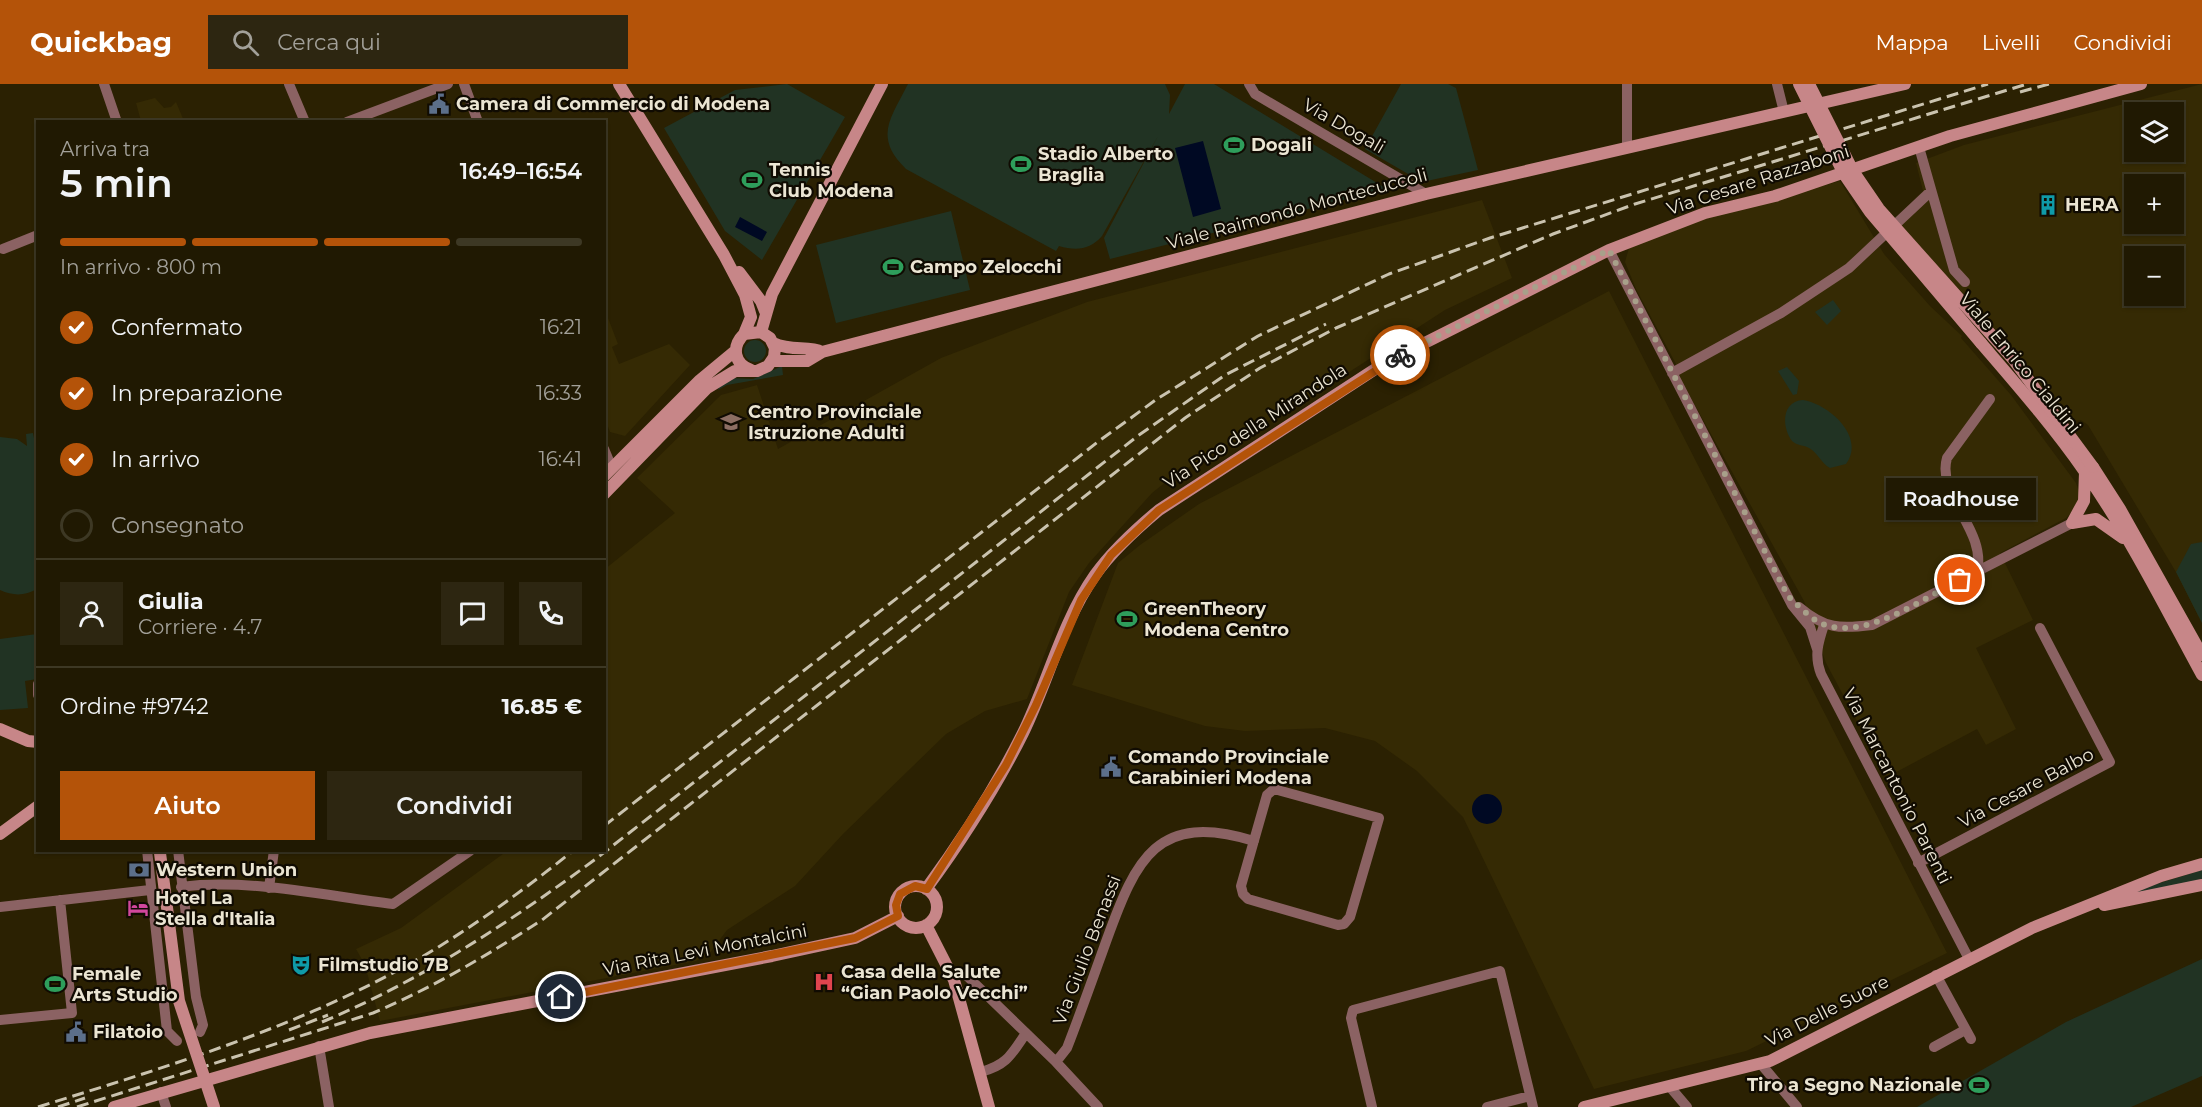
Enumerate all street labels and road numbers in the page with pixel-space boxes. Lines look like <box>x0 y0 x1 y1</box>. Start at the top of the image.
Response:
street label: Via Dogali <box>1299 94 1389 158</box>
street label: Via Cesare Razzaboni <box>1664 140 1852 220</box>
street label: Viale Raimondo Montecuccoli <box>1164 164 1430 254</box>
street label: Viale Enrico Cialdini <box>1955 288 2085 438</box>
street label: Via Pico della Mirandola <box>1159 358 1351 494</box>
street label: Via Marcantonio Parenti <box>1838 684 1956 888</box>
street label: Via Cesare Balbo <box>1955 743 2097 833</box>
street label: Via Giulio Benassi <box>1048 872 1126 1028</box>
street label: Via Rita Levi Montalcini <box>601 919 809 981</box>
street label: Via Delle Suore <box>1762 970 1893 1052</box>

